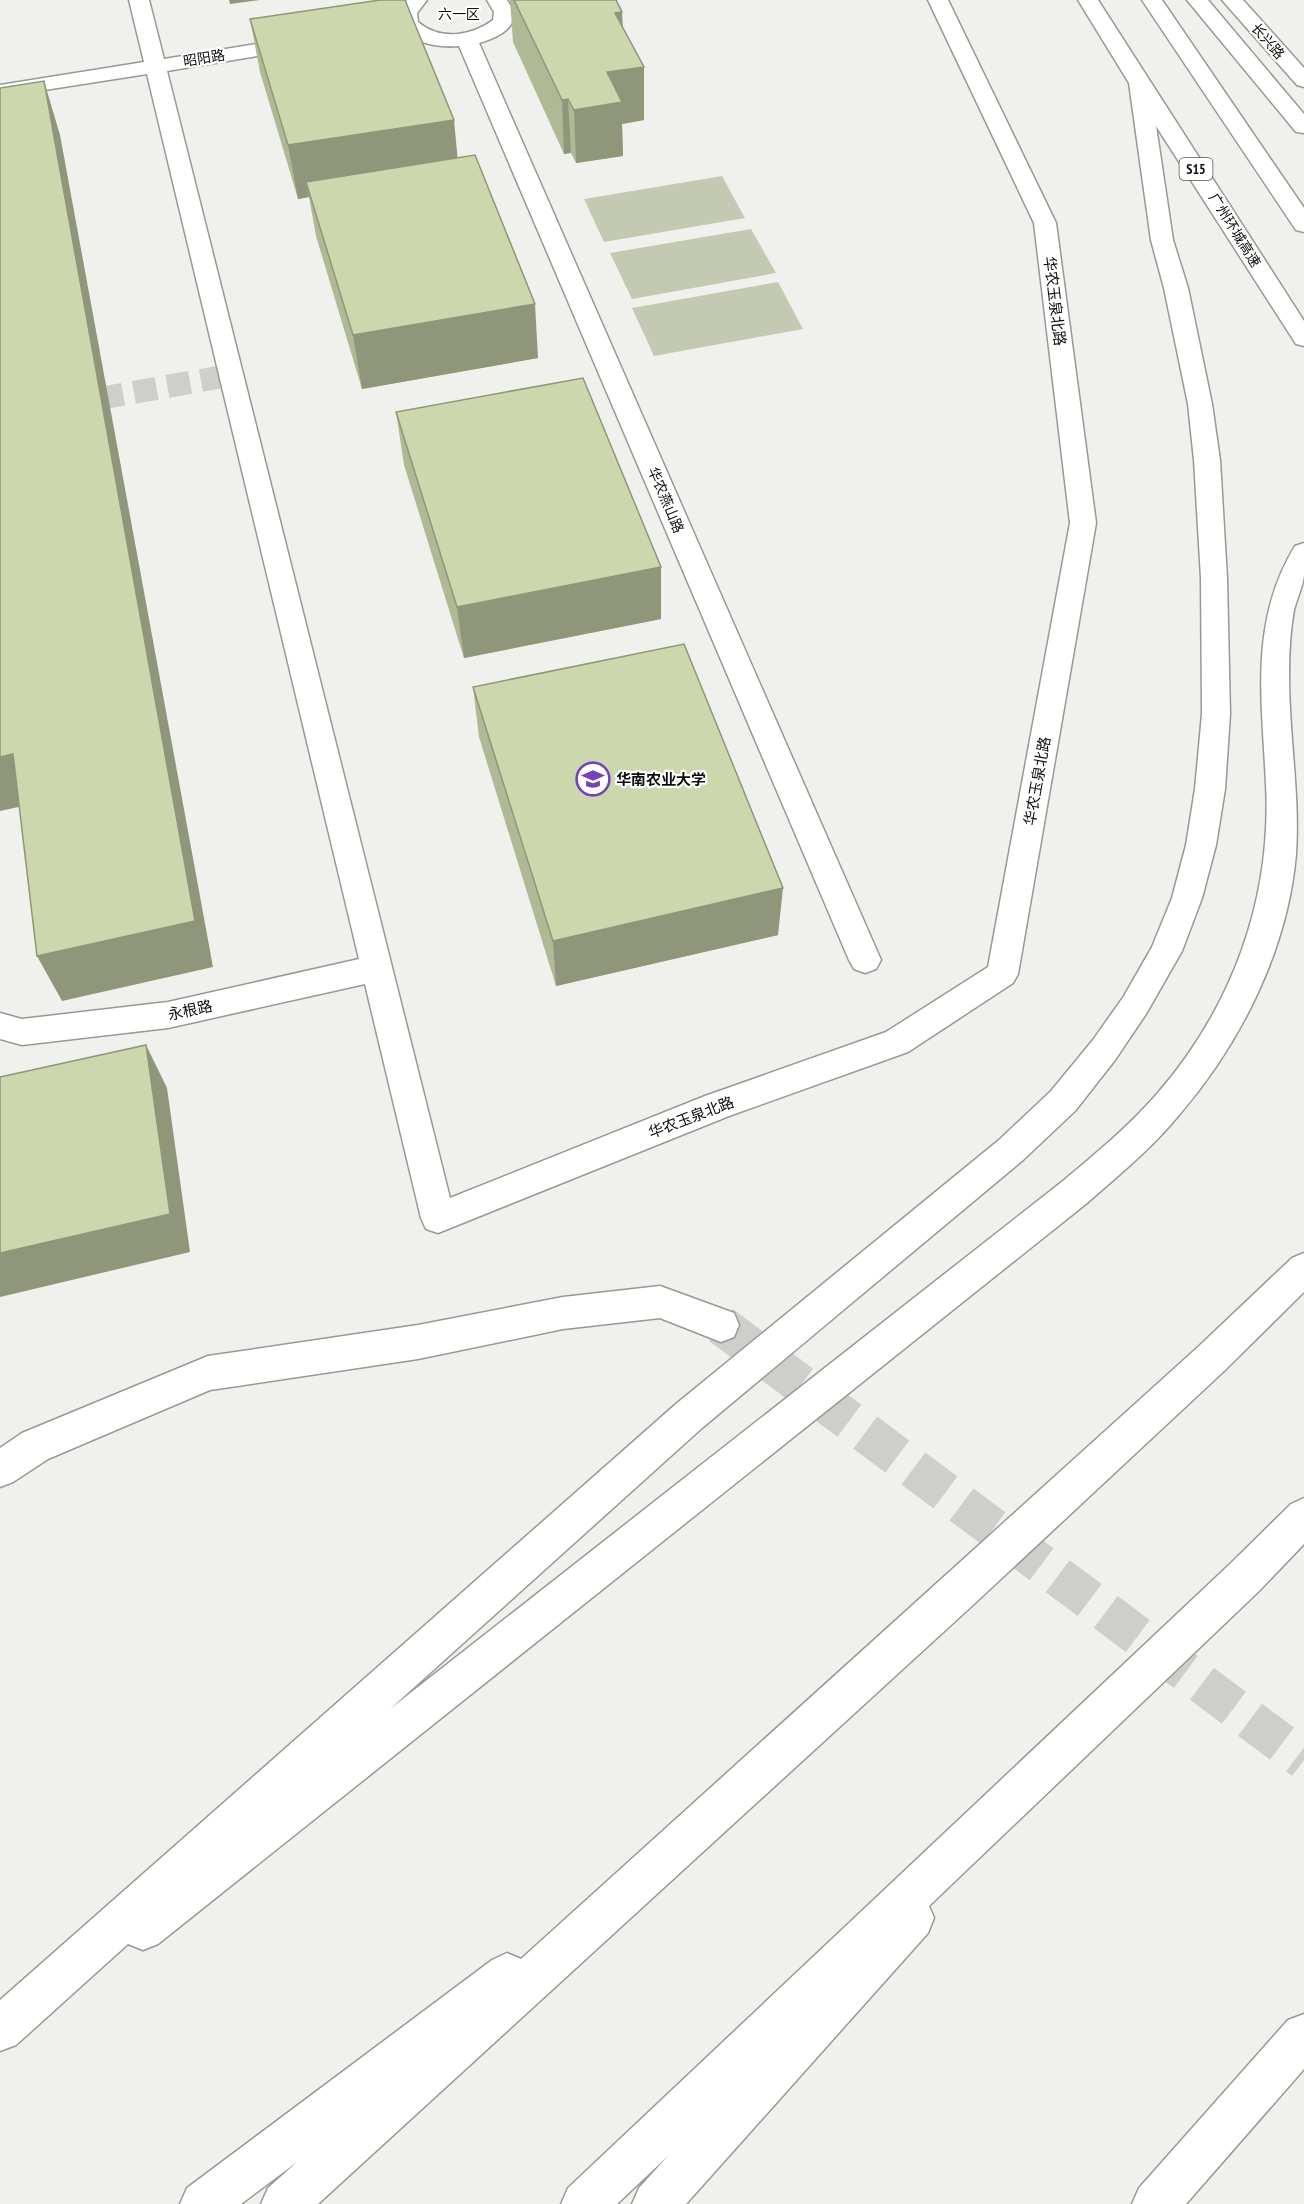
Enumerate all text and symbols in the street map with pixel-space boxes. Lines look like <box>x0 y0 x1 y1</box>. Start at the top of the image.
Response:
district label: 六一区 <box>438 5 480 23</box>
street label: 长兴路 <box>1247 19 1289 63</box>
street label: 昭阳路 <box>182 46 226 70</box>
road number: S15 <box>1180 158 1212 180</box>
street label: 广州环城高速 <box>1205 190 1265 270</box>
street label: 华农玉泉北路 <box>1040 255 1070 347</box>
street label: 华农燕山路 <box>644 464 688 536</box>
street label: 华农玉泉北路 <box>1020 735 1054 827</box>
school or university icon: 华南农业大学 <box>575 761 611 797</box>
place label: 华南农业大学 <box>616 770 706 789</box>
street label: 永根路 <box>166 996 214 1024</box>
street label: 华农玉泉北路 <box>646 1092 736 1142</box>

